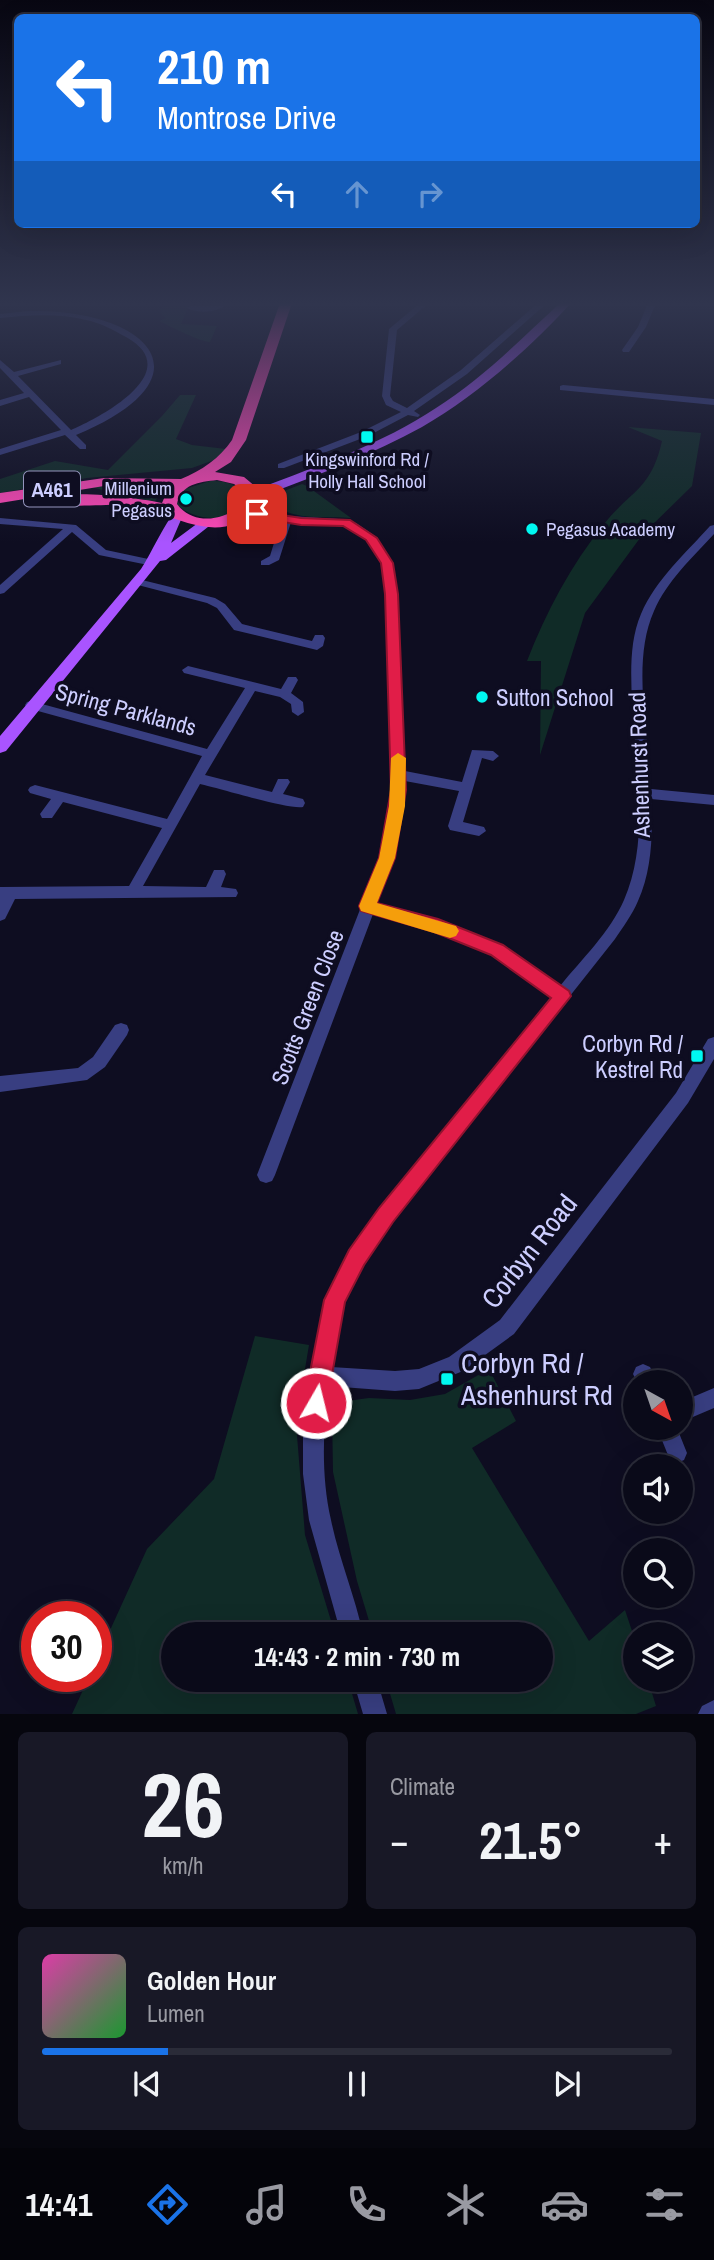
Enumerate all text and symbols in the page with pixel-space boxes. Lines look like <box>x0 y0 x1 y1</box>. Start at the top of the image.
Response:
text: 210 m <box>157 33 271 99</box>
icon: left <box>42 42 133 133</box>
text: Montrose Drive <box>157 96 336 139</box>
icon: left <box>265 175 303 213</box>
icon: ahead <box>338 175 376 213</box>
icon: right <box>411 175 449 213</box>
marker: Kingswinford Rd / Holly Hall School <box>359 429 375 445</box>
place label: Kingswinford Rd / Holly Hall School <box>305 446 430 494</box>
road number: A461 <box>24 472 80 506</box>
place label: Millenium Pegasus <box>104 475 172 523</box>
pin <box>227 484 287 544</box>
marker: Millenium Pegasus <box>178 491 194 507</box>
icon: arrive <box>238 495 276 533</box>
place label: Pegasus Academy <box>546 516 675 542</box>
marker: Pegasus Academy <box>524 521 540 537</box>
street label: Spring Parklands <box>52 675 200 743</box>
place label: Sutton School <box>496 682 613 713</box>
marker: Sutton School <box>474 689 490 705</box>
street label: Ashenhurst Road <box>621 692 657 839</box>
street label: Scotts Green Close <box>263 925 351 1089</box>
place label: Corbyn Rd / Kestrel Rd <box>582 1028 684 1085</box>
marker: Corbyn Rd / Kestrel Rd <box>689 1048 705 1064</box>
street label: Corbyn Road <box>472 1186 586 1316</box>
place label: Corbyn Rd / Ashenhurst Rd <box>460 1344 613 1414</box>
position arrow <box>279 1366 353 1440</box>
north arrow <box>623 1370 693 1440</box>
map controls <box>623 1370 693 1692</box>
marker: Corbyn Rd / Ashenhurst Rd <box>439 1371 455 1387</box>
button: sound <box>623 1454 693 1524</box>
button: search <box>623 1538 693 1608</box>
speed limit sign: 30 <box>21 1601 112 1692</box>
button: layers <box>623 1622 693 1692</box>
text: 14:43 · 2 min · 730 m <box>254 1639 460 1674</box>
text: 26 <box>142 1743 225 1865</box>
text: Climate <box>390 1771 455 1802</box>
text: 21.5° <box>479 1805 583 1875</box>
text: − <box>390 1815 408 1866</box>
text: + <box>654 1815 672 1866</box>
text: km/h <box>163 1850 203 1881</box>
text: Golden Hour <box>147 1963 276 1998</box>
text: Lumen <box>147 1998 205 2029</box>
icon: previous <box>128 2065 166 2103</box>
icon: pause <box>338 2065 376 2103</box>
icon: next <box>548 2065 586 2103</box>
icon: directions <box>143 2180 192 2229</box>
icon: music <box>242 2180 291 2229</box>
icon: phone <box>342 2180 391 2229</box>
icon: climate <box>441 2180 490 2229</box>
icon: car <box>540 2180 589 2229</box>
icon: filters <box>640 2180 689 2229</box>
text: 14:41 <box>25 2183 92 2226</box>

